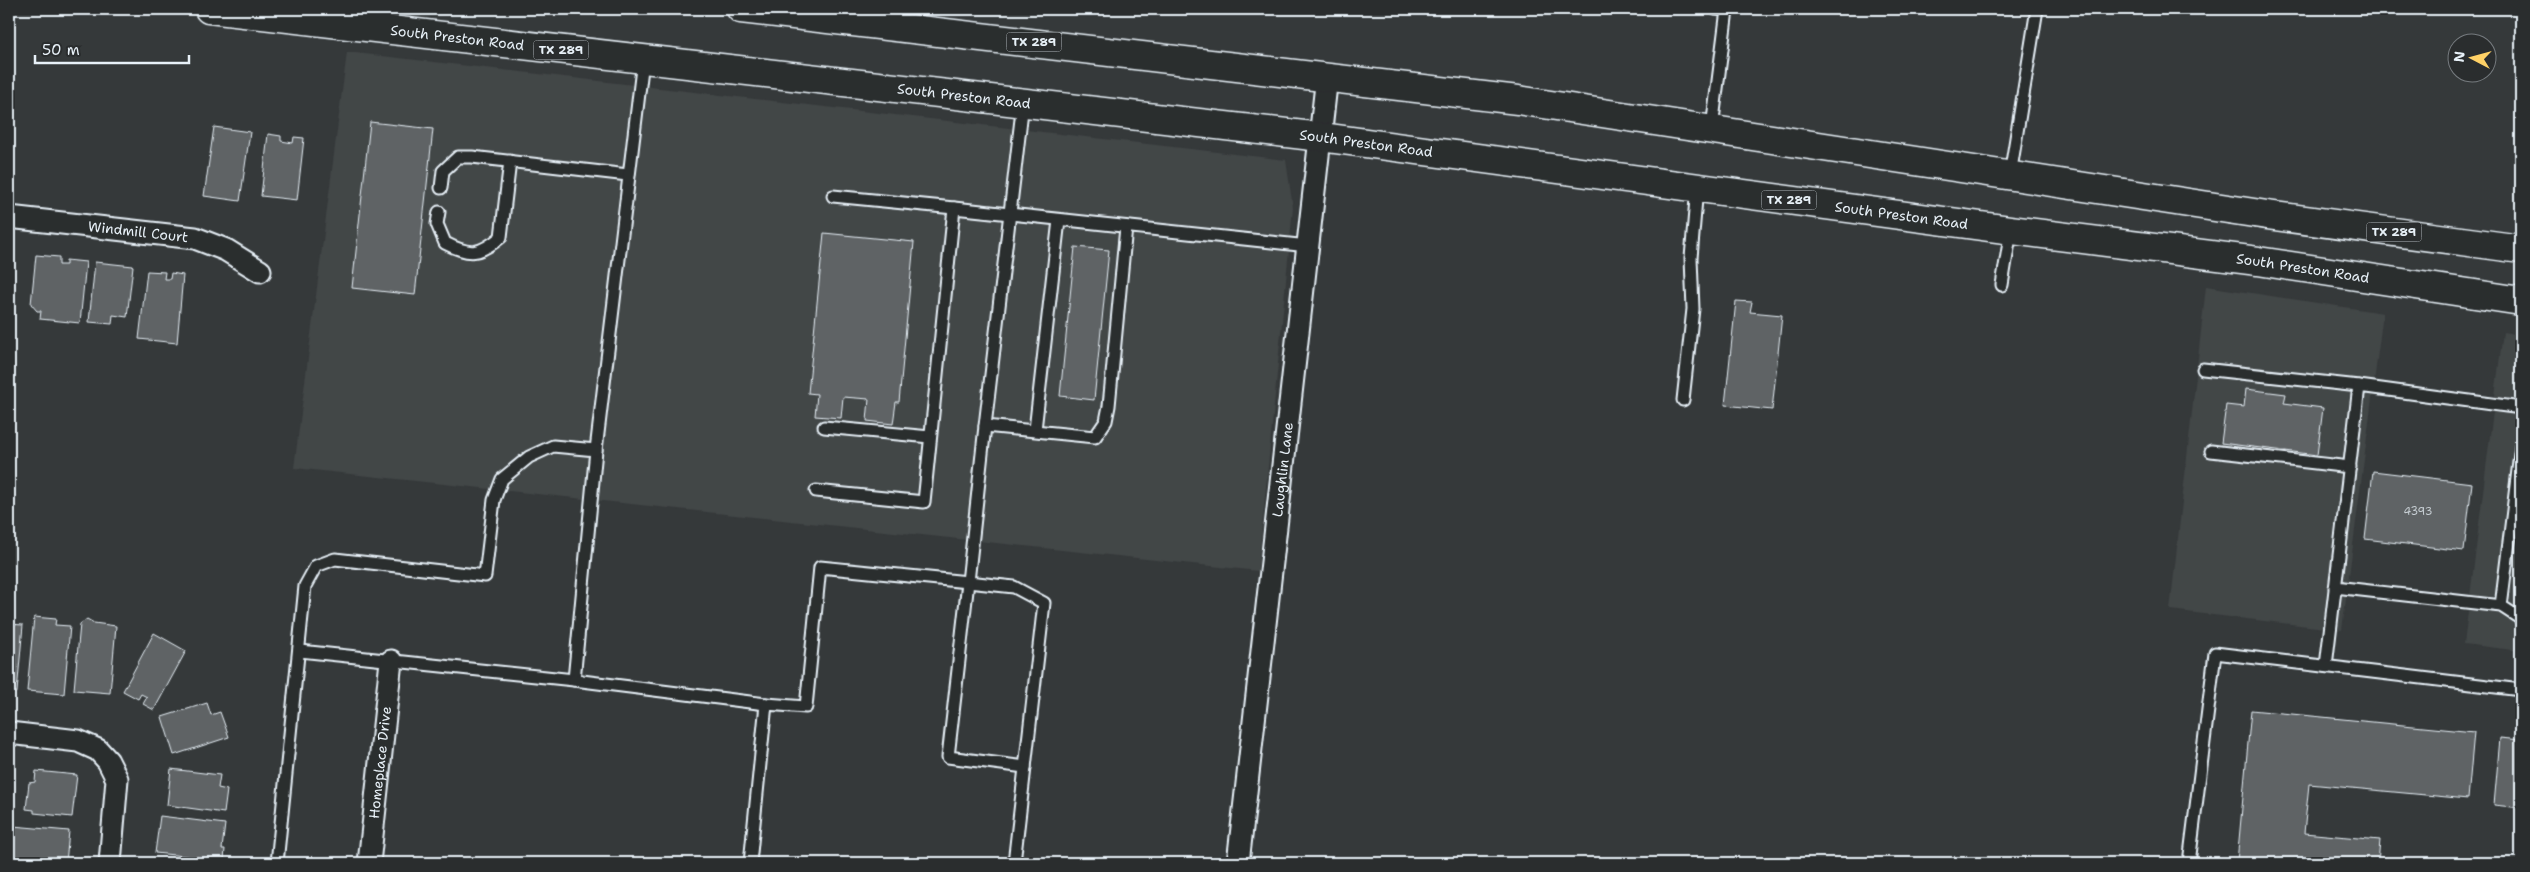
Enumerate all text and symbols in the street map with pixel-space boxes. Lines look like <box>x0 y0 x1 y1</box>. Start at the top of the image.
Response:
street label: South Preston Road <box>390 21 525 54</box>
scale bar <box>35 32 189 64</box>
road number: TX 289 <box>1006 32 1062 52</box>
north arrow <box>2448 32 2498 82</box>
text: 50 m <box>42 40 80 60</box>
road number: TX 289 <box>534 40 588 60</box>
text: N <box>2450 50 2469 63</box>
street label: South Preston Road <box>896 79 1032 113</box>
street label: South Preston Road <box>1299 126 1434 161</box>
road number: TX 289 <box>1762 190 1816 210</box>
street label: South Preston Road <box>1834 197 1969 233</box>
street label: Windmill Court <box>87 217 189 246</box>
road number: TX 289 <box>2366 222 2422 242</box>
street label: South Preston Road <box>2235 249 2371 287</box>
street label: Laughlin Lane <box>1268 421 1297 518</box>
house number: 4393 <box>2404 504 2432 519</box>
street label: Homeplace Drive <box>365 705 395 820</box>

